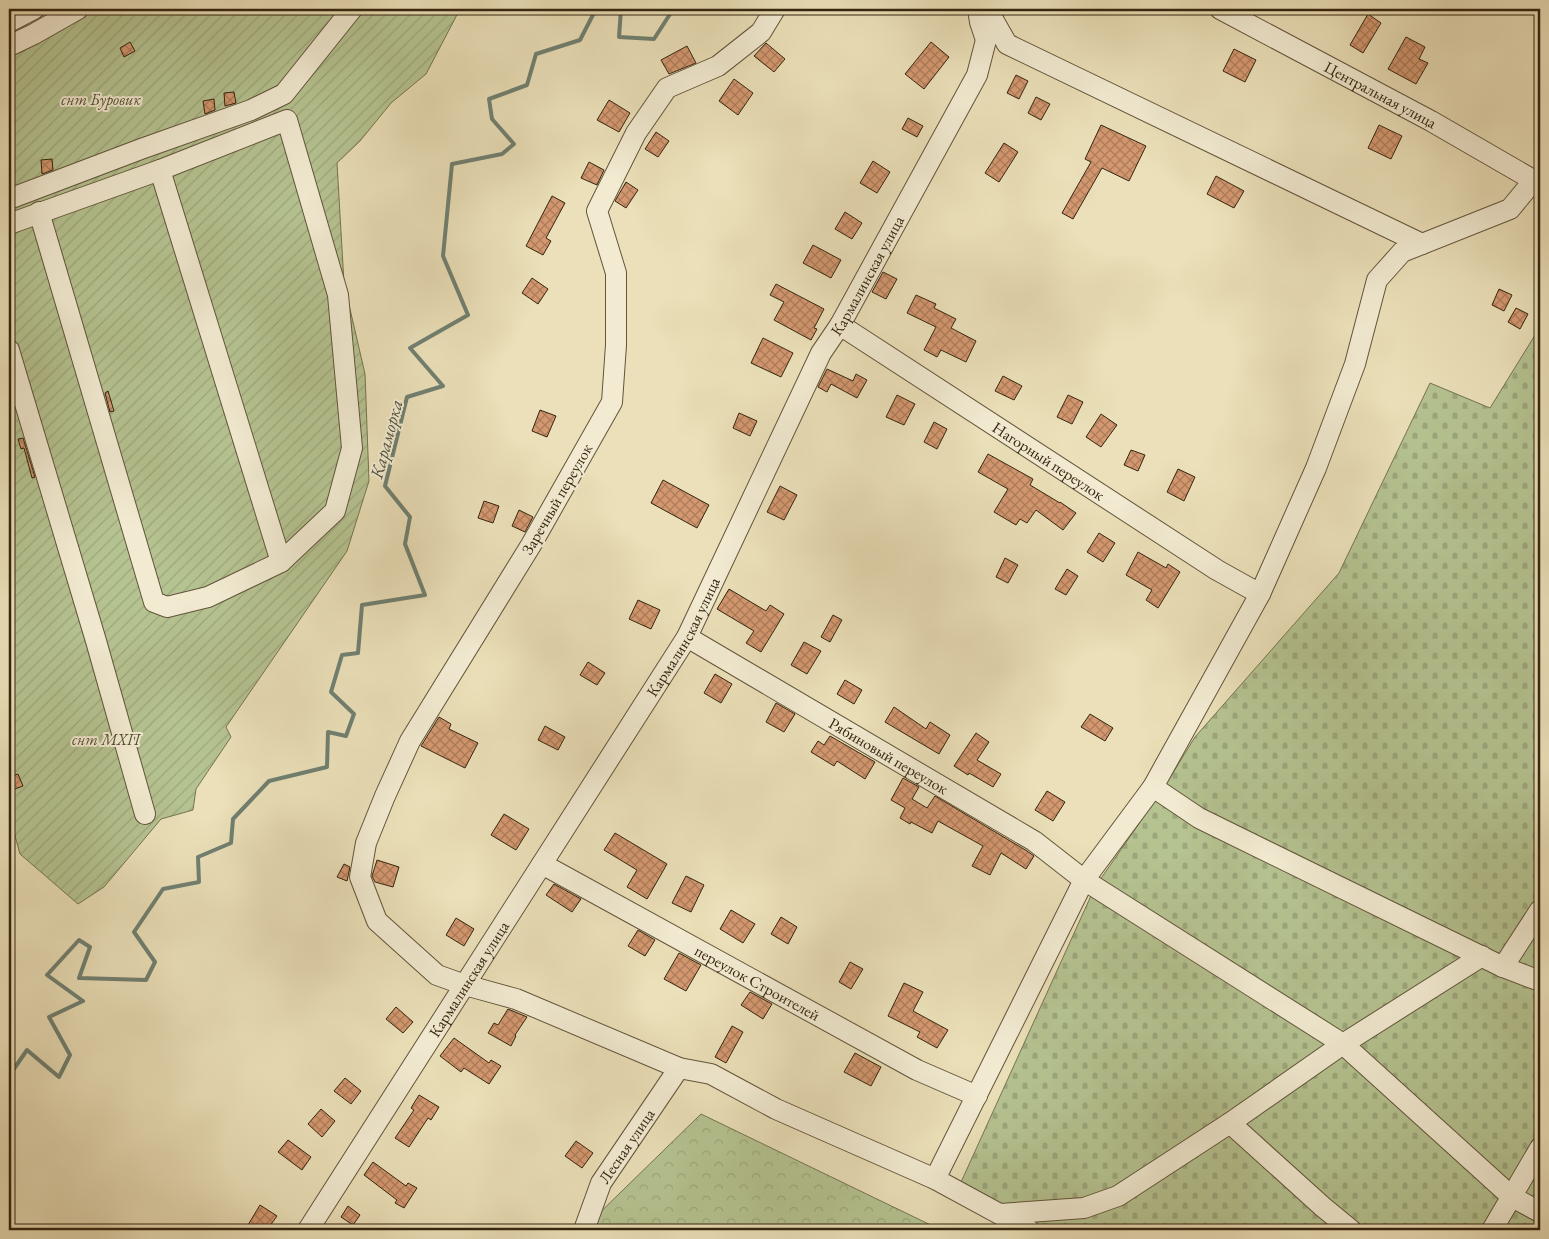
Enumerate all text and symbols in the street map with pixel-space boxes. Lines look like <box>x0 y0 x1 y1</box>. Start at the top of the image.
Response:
street label: Центральная улица <box>1321 56 1441 133</box>
park label: снт Буровик <box>61 89 141 110</box>
street label: Кармалинская улица <box>825 211 909 340</box>
water label: Караморка <box>364 397 409 482</box>
street label: Нагорный переулок <box>989 417 1109 505</box>
street label: Заречный переулок <box>517 439 597 558</box>
street label: Кармалинская улица <box>641 573 725 701</box>
street label: Рябиновый переулок <box>825 712 952 799</box>
park label: снт МХП <box>72 729 142 750</box>
street label: Кармалинская улица <box>424 916 514 1041</box>
street label: переулок Строителей <box>691 940 824 1026</box>
street label: Лесная улица <box>593 1104 660 1187</box>

